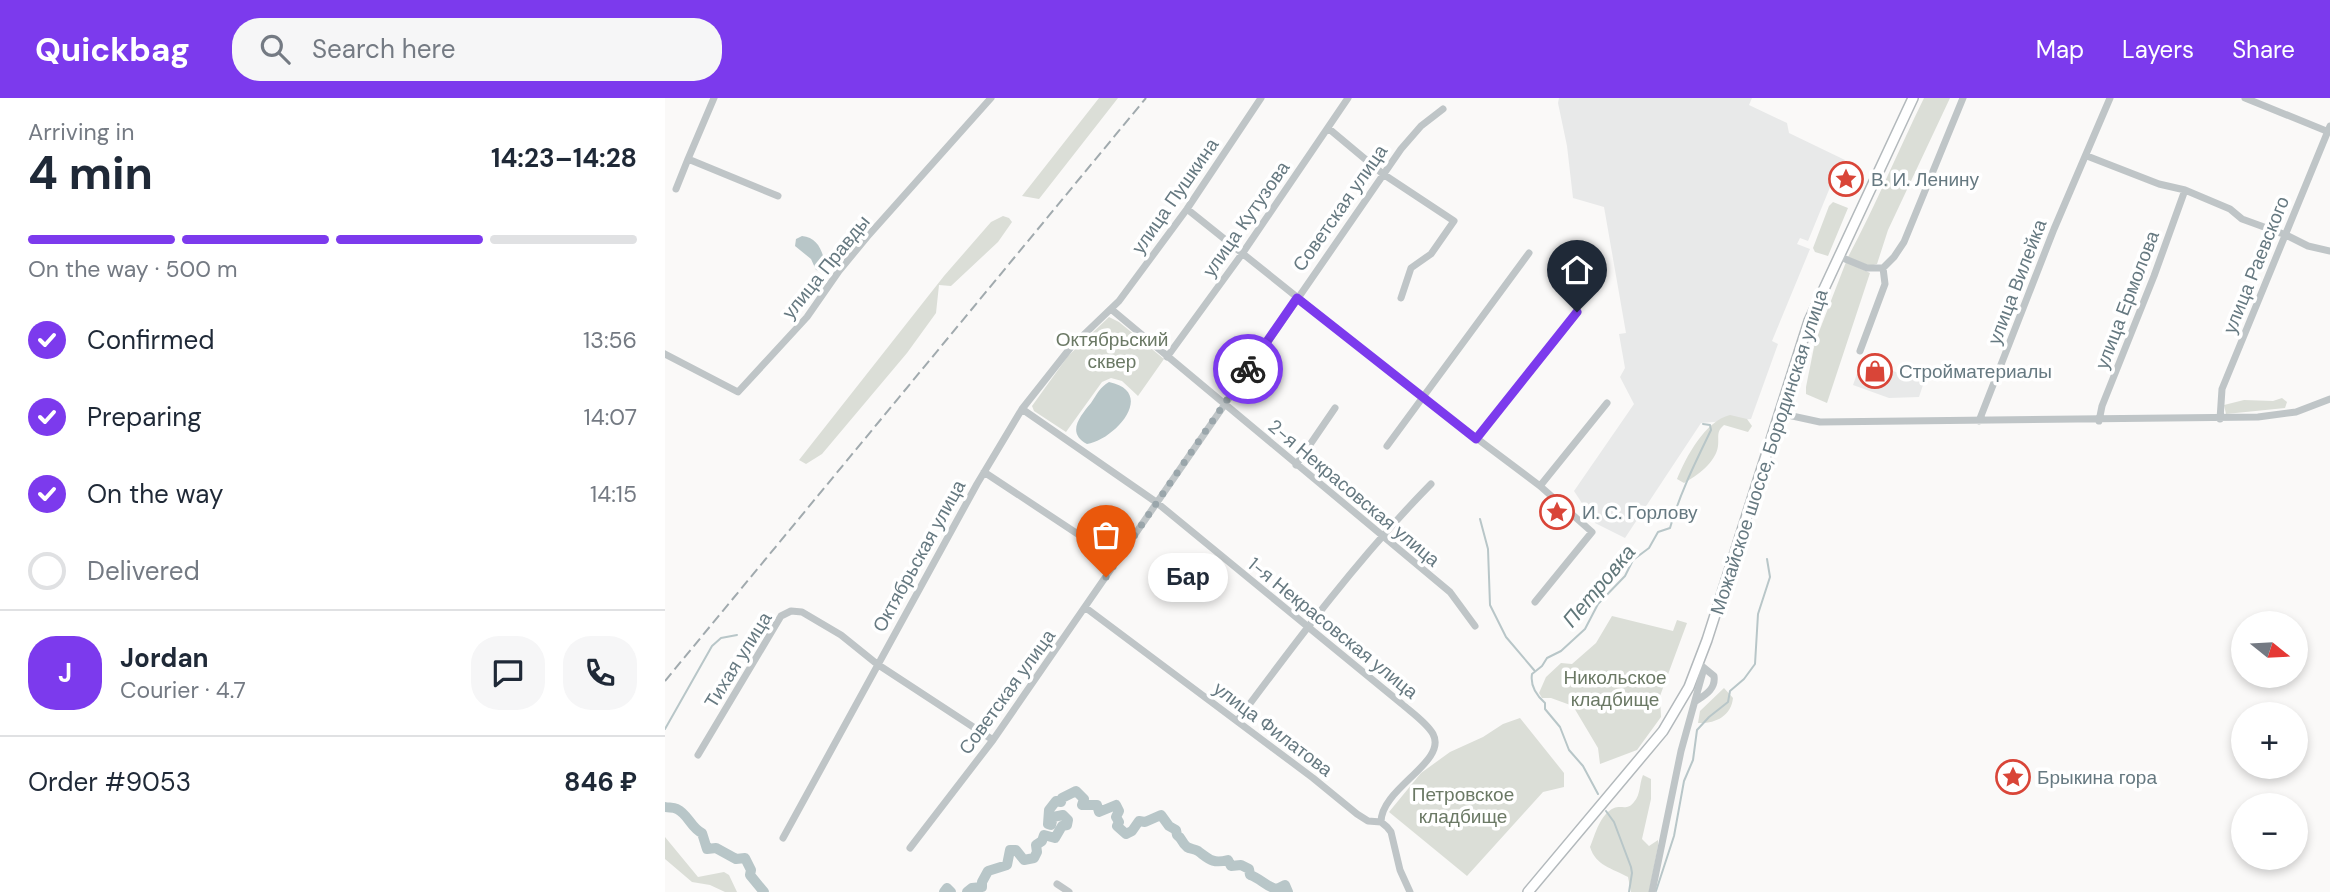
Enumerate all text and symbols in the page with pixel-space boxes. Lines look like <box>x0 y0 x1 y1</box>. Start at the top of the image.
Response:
search box <box>232 18 722 81</box>
text: Quickbag <box>35 28 190 71</box>
icon: search <box>256 30 294 68</box>
text: Search here <box>312 32 455 66</box>
text: Map <box>2036 34 2084 65</box>
text: Layers <box>2122 34 2194 65</box>
text: Share <box>2232 34 2295 65</box>
text: Arriving in <box>28 117 134 147</box>
street label: улица Пушкина <box>1126 133 1224 259</box>
street label: Советская улица <box>1287 139 1393 276</box>
text: 14:23–14:28 <box>491 141 637 175</box>
text: 4 min <box>28 143 153 203</box>
street label: улица Кутузова <box>1197 156 1295 282</box>
place icon: В. И. Ленину <box>1827 160 1865 198</box>
place label: В. И. Ленину <box>1871 167 1980 192</box>
street label: улица Раевского <box>2217 193 2295 337</box>
street label: улица Правды <box>776 210 876 324</box>
street label: улица Вилейка <box>1982 215 2053 348</box>
street label: улица Ермолова <box>2089 227 2165 373</box>
pin <box>1547 240 1607 312</box>
icon: home <box>1558 251 1596 289</box>
text: On the way · 500 m <box>28 254 238 284</box>
street label: Можайское шоссе, Бородинская улица <box>1704 286 1834 618</box>
icon: check <box>28 321 66 359</box>
text: Confirmed <box>87 323 214 357</box>
text: 13:56 <box>583 325 637 355</box>
park label: Октябрьский сквер <box>1056 327 1168 374</box>
courier <box>1213 334 1283 404</box>
icon: bike <box>1229 350 1267 388</box>
shop icon: Стройматериалы <box>1856 352 1894 390</box>
place label: Стройматериалы <box>1899 359 2052 384</box>
icon: check <box>28 398 66 436</box>
text: Preparing <box>87 400 202 434</box>
text: 14:07 <box>584 402 637 432</box>
street label: 2-я Некрасовская улица <box>1263 414 1445 573</box>
icon: check <box>28 475 66 513</box>
street label: Октябрьская улица <box>867 475 971 636</box>
text: On the way <box>87 477 223 511</box>
text: 14:15 <box>590 479 637 509</box>
place icon: И. С. Горлову <box>1538 493 1576 531</box>
place label: И. С. Горлову <box>1582 500 1698 525</box>
pin <box>1076 505 1136 577</box>
icon: bag <box>1087 516 1125 554</box>
water label: Петровка <box>1556 539 1642 633</box>
callout: Бар <box>1148 552 1229 602</box>
street label: 1-я Некрасовская улица <box>1243 552 1424 705</box>
text: Delivered <box>87 554 200 588</box>
text: Бар <box>1166 562 1210 592</box>
street label: Тихая улица <box>699 607 778 713</box>
north arrow <box>2231 611 2308 688</box>
map controls <box>2231 611 2308 870</box>
street label: Советская улица <box>953 624 1061 760</box>
button: chat <box>471 636 545 710</box>
button: phone <box>563 636 637 710</box>
text: Jordan <box>120 641 209 675</box>
text: J <box>58 656 72 690</box>
park label: Никольское кладбище <box>1563 665 1667 712</box>
text: Courier · 4.7 <box>120 675 246 705</box>
street label: улица Филатова <box>1208 676 1338 782</box>
button: + <box>2231 702 2308 779</box>
place icon: Брыкина гора <box>1994 758 2032 796</box>
text: Order #9053 <box>28 765 191 799</box>
text: 846 ₽ <box>564 765 637 799</box>
place label: Брыкина гора <box>2037 765 2157 790</box>
park label: Петровское кладбище <box>1412 782 1514 829</box>
button: − <box>2231 793 2308 870</box>

